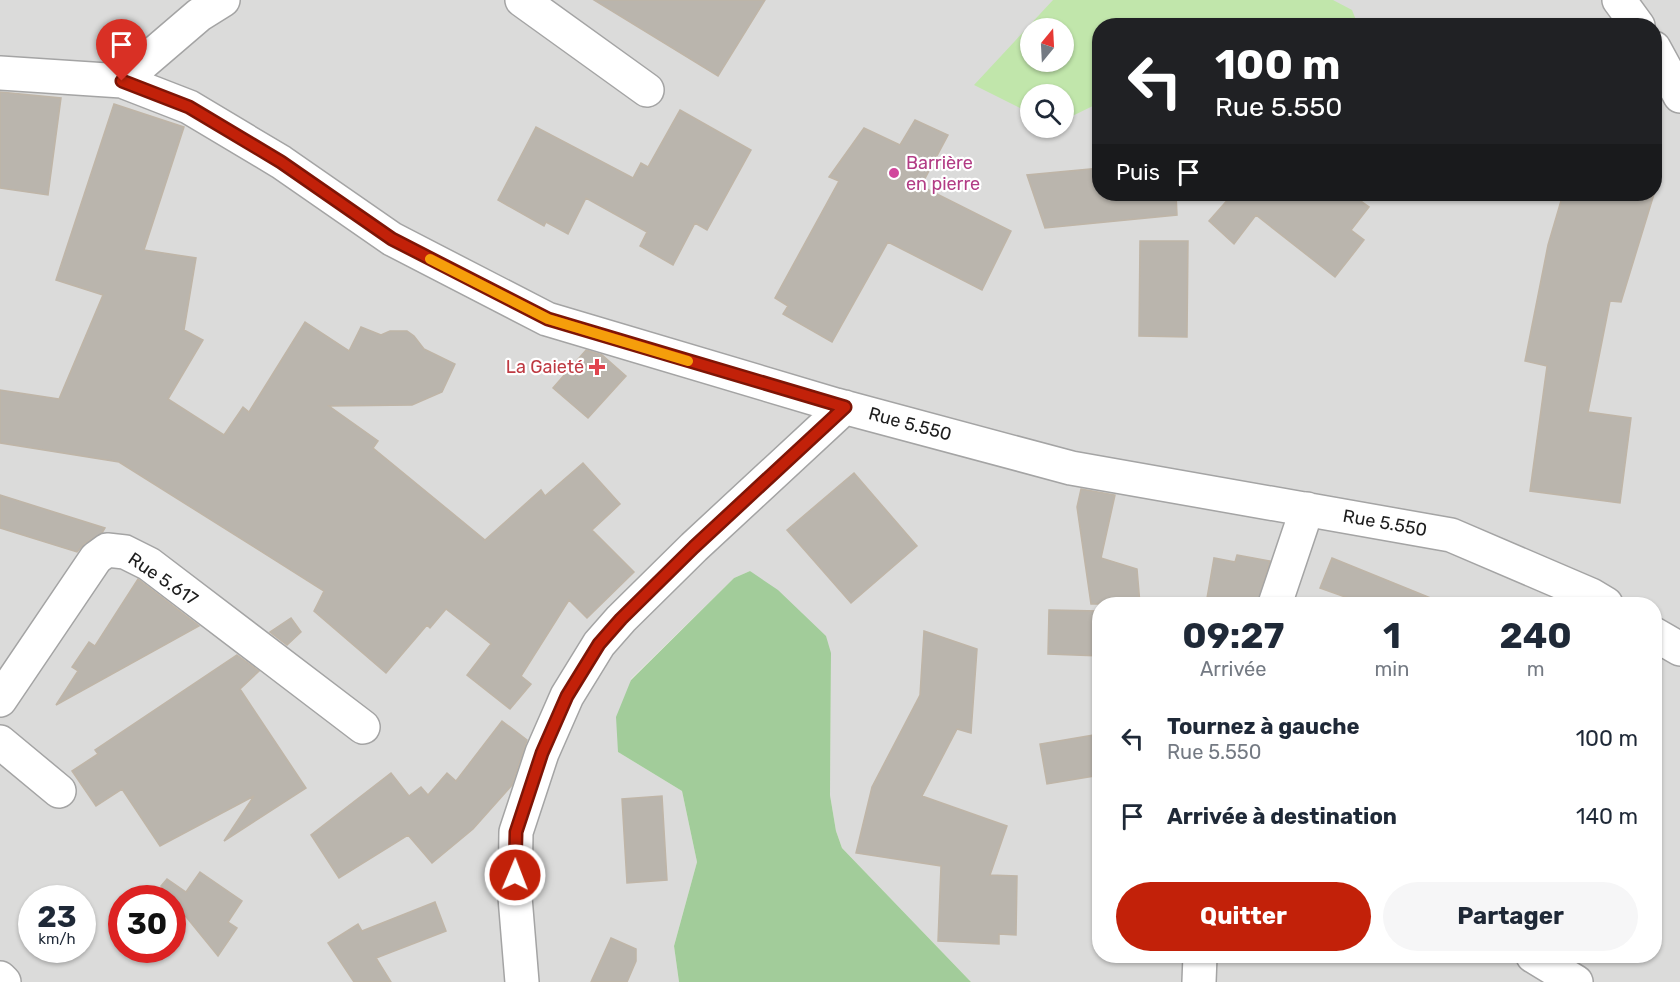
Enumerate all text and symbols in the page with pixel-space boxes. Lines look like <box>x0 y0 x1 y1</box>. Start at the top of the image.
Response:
north arrow <box>1020 18 1074 72</box>
map controls <box>1020 18 1074 138</box>
pin <box>96 19 147 81</box>
icon: arrive <box>105 28 138 61</box>
text: 100 m <box>1215 40 1340 90</box>
icon: left <box>1116 42 1194 120</box>
button: search <box>1020 84 1074 138</box>
text: Rue 5.550 <box>1215 91 1343 123</box>
place label: Barrière en pierre <box>906 152 980 195</box>
icon: arrive <box>1172 156 1205 189</box>
text: Puis <box>1116 159 1160 186</box>
marker: Barrière en pierre <box>887 166 901 180</box>
place label: La Gaieté <box>506 356 584 378</box>
marker: La Gaieté <box>588 358 606 376</box>
street label: Rue 5.550 <box>866 402 954 446</box>
street label: Rue 5.550 <box>1341 505 1429 541</box>
street label: Rue 5.617 <box>124 548 202 610</box>
text: 09:27 <box>1182 614 1284 657</box>
text: 1 <box>1383 614 1401 657</box>
text: 240 <box>1499 614 1572 657</box>
text: Arrivée <box>1200 657 1267 681</box>
text: min <box>1375 657 1409 681</box>
text: m <box>1527 657 1545 681</box>
text: Tournez à gauche <box>1167 713 1360 740</box>
icon: left <box>1116 722 1149 755</box>
text: 100 m <box>1576 725 1638 752</box>
text: Rue 5.550 <box>1167 740 1261 764</box>
icon: arrive <box>1116 800 1149 833</box>
text: Arrivée à destination <box>1167 803 1397 830</box>
text: 140 m <box>1576 803 1638 830</box>
position arrow <box>483 843 547 907</box>
button: Quitter <box>1116 882 1371 951</box>
button: Partager <box>1383 882 1638 951</box>
speed limit sign: 30 <box>108 885 186 963</box>
text: 23 <box>37 899 77 935</box>
text: km/h <box>38 930 76 948</box>

